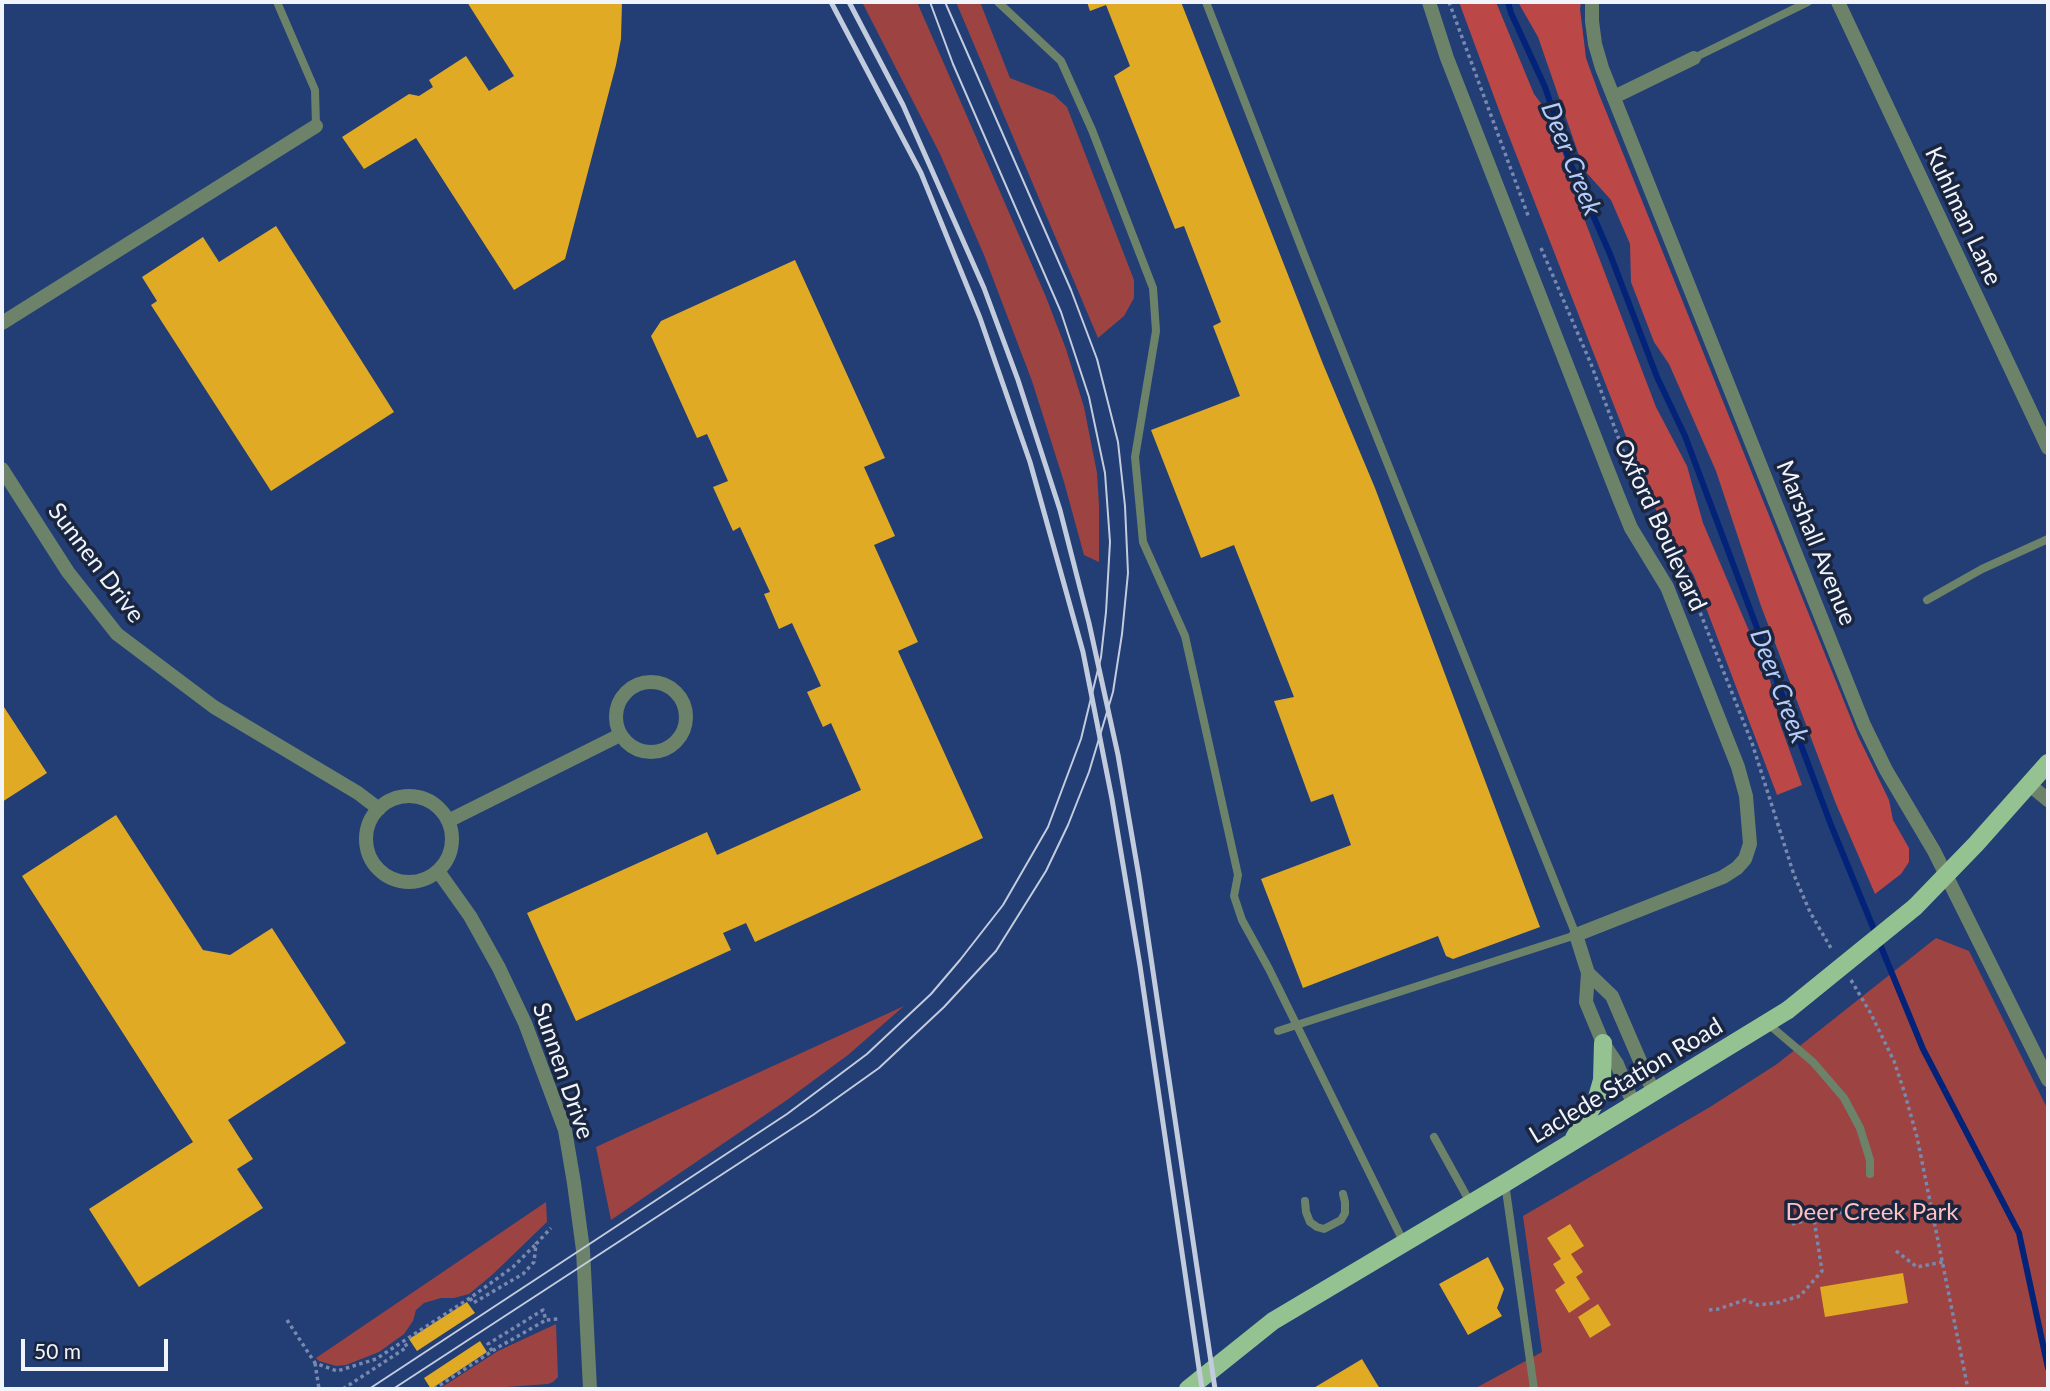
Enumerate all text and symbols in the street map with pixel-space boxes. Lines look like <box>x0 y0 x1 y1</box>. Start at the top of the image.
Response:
water label: Deer Creek <box>1534 98 1608 220</box>
street label: Kuhlman Lane <box>1918 142 2008 290</box>
street label: Oxford Boulevard <box>1608 434 1712 616</box>
street label: Marshall Avenue <box>1770 456 1862 630</box>
street label: Sunnen Drive <box>42 497 150 629</box>
water label: Deer Creek <box>1743 625 1815 747</box>
street label: Sunnen Drive <box>526 999 600 1143</box>
street label: Laclede Station Road <box>1524 1012 1728 1150</box>
park label: Deer Creek Park <box>1785 1198 1959 1226</box>
scale bar <box>24 1324 172 1368</box>
text: 50 m <box>34 1338 81 1363</box>

